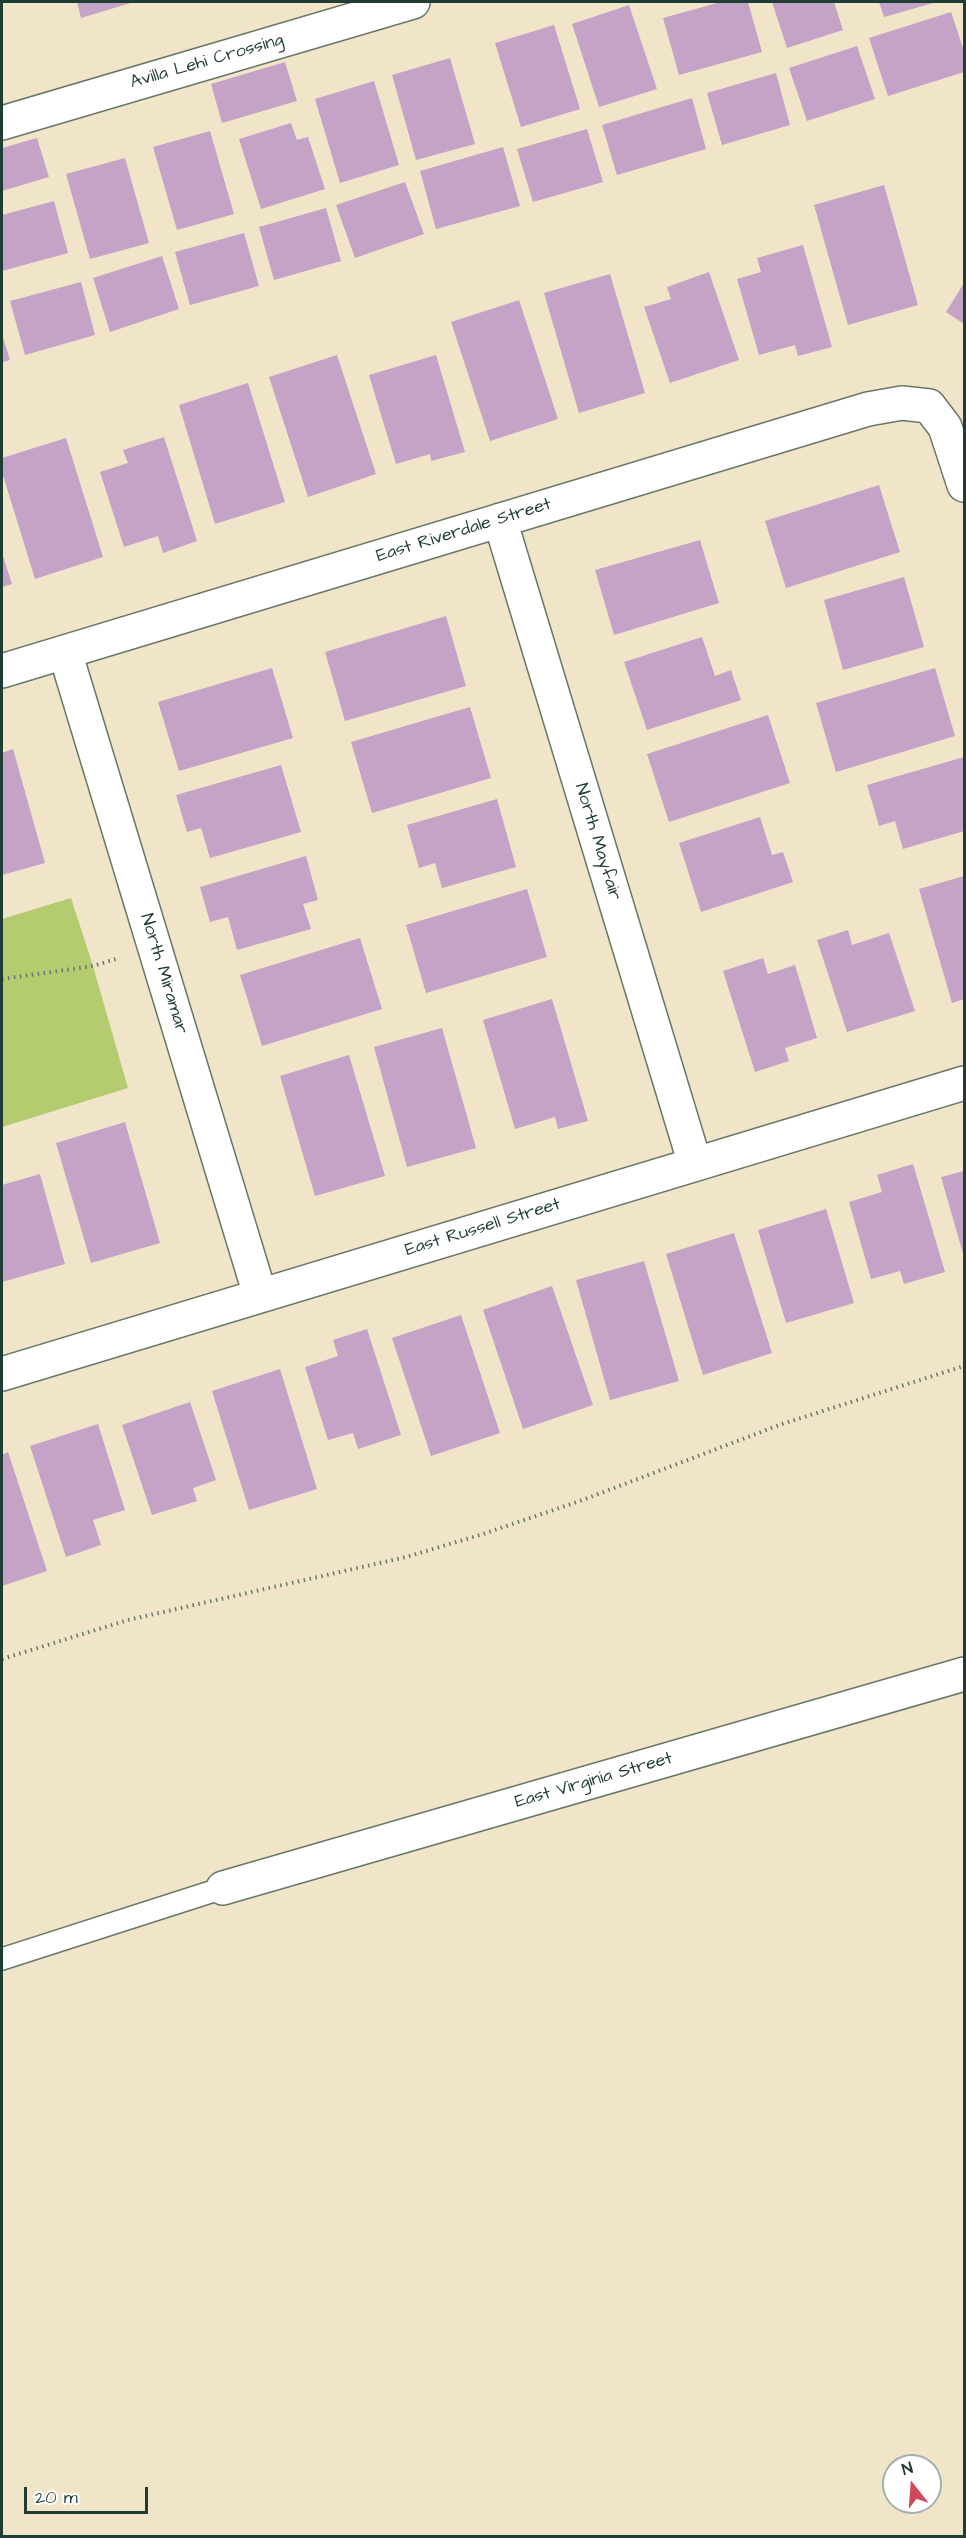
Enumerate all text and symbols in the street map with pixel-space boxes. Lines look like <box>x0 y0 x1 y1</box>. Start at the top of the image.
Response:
street label: Avilla Lehi Crossing <box>128 30 286 94</box>
street label: East Riverdale Street <box>374 494 554 568</box>
street label: North Mayfair <box>569 781 625 903</box>
street label: North Miramar <box>134 911 192 1037</box>
street label: East Russell Street <box>403 1194 563 1262</box>
street label: East Virginia Street <box>513 1748 675 1814</box>
north arrow <box>882 2454 942 2514</box>
text: N <box>899 2457 915 2481</box>
scale bar <box>27 2475 152 2513</box>
text: 20 m <box>35 2485 78 2510</box>

